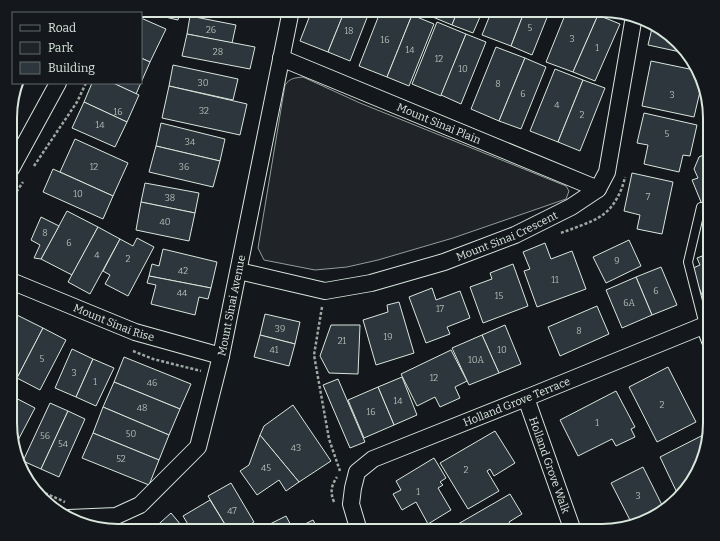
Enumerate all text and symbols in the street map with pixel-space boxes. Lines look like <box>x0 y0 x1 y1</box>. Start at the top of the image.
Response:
legend <box>12 12 142 84</box>
text: Road <box>48 21 76 35</box>
house number: 5 <box>528 23 533 33</box>
house number: 26 <box>206 25 216 35</box>
house number: 18 <box>344 26 354 36</box>
house number: 3 <box>569 34 575 44</box>
house number: 16 <box>381 35 389 45</box>
text: Park <box>48 41 74 55</box>
house number: 1 <box>595 43 599 53</box>
house number: 14 <box>406 45 415 55</box>
house number: 28 <box>213 47 223 57</box>
house number: 12 <box>435 54 443 64</box>
text: Building <box>48 61 95 75</box>
house number: 10 <box>458 64 468 74</box>
house number: 30 <box>198 78 209 88</box>
house number: 8 <box>495 79 501 89</box>
house number: 6 <box>520 89 526 99</box>
house number: 3 <box>669 90 675 100</box>
house number: 4 <box>554 100 560 110</box>
street label: Mount Sinai Plain <box>395 101 483 147</box>
house number: 32 <box>199 106 209 116</box>
house number: 16 <box>114 107 122 117</box>
house number: 2 <box>580 110 585 120</box>
house number: 14 <box>96 120 105 130</box>
house number: 5 <box>665 129 670 139</box>
house number: 34 <box>185 137 196 147</box>
house number: 12 <box>90 162 98 172</box>
house number: 36 <box>179 162 189 172</box>
house number: 10 <box>73 189 83 199</box>
house number: 7 <box>646 192 651 202</box>
house number: 38 <box>165 193 175 203</box>
street label: Mount Sinai Crescent <box>454 209 560 264</box>
house number: 40 <box>159 217 171 227</box>
house number: 8 <box>42 228 48 238</box>
house number: 6 <box>66 238 72 248</box>
house number: 4 <box>94 250 100 260</box>
house number: 2 <box>126 254 131 264</box>
street label: Mount Sinai Avenue <box>215 254 248 357</box>
house number: 9 <box>614 256 620 266</box>
house number: 42 <box>178 266 188 276</box>
house number: 11 <box>551 275 559 285</box>
house number: 6 <box>653 286 659 296</box>
house number: 44 <box>177 288 188 298</box>
house number: 15 <box>495 291 503 301</box>
house number: 6A <box>623 298 635 308</box>
street label: Mount Sinai Rise <box>71 301 156 344</box>
house number: 17 <box>436 304 445 314</box>
house number: 39 <box>275 324 285 334</box>
house number: 8 <box>576 326 582 336</box>
house number: 19 <box>384 332 392 342</box>
house number: 21 <box>338 336 347 346</box>
house number: 41 <box>270 345 279 355</box>
house number: 10 <box>497 345 507 355</box>
house number: 5 <box>40 354 45 364</box>
house number: 10A <box>468 355 485 365</box>
house number: 3 <box>71 368 77 378</box>
house number: 12 <box>430 373 438 383</box>
street label: Holland Grove Terrace <box>461 375 572 429</box>
house number: 1 <box>93 377 97 387</box>
house number: 46 <box>147 378 157 388</box>
house number: 14 <box>394 396 403 406</box>
house number: 2 <box>660 400 665 410</box>
house number: 48 <box>137 403 147 413</box>
house number: 16 <box>367 407 375 417</box>
street label: Holland Grove Walk <box>526 415 572 516</box>
house number: 1 <box>595 418 599 428</box>
house number: 50 <box>126 429 137 439</box>
house number: 56 <box>40 431 50 441</box>
house number: 54 <box>58 439 69 449</box>
house number: 43 <box>291 443 301 453</box>
house number: 52 <box>116 454 126 464</box>
house number: 45 <box>261 463 271 473</box>
house number: 2 <box>464 465 469 475</box>
house number: 1 <box>416 487 420 497</box>
house number: 3 <box>635 491 641 501</box>
house number: 47 <box>227 506 237 516</box>

